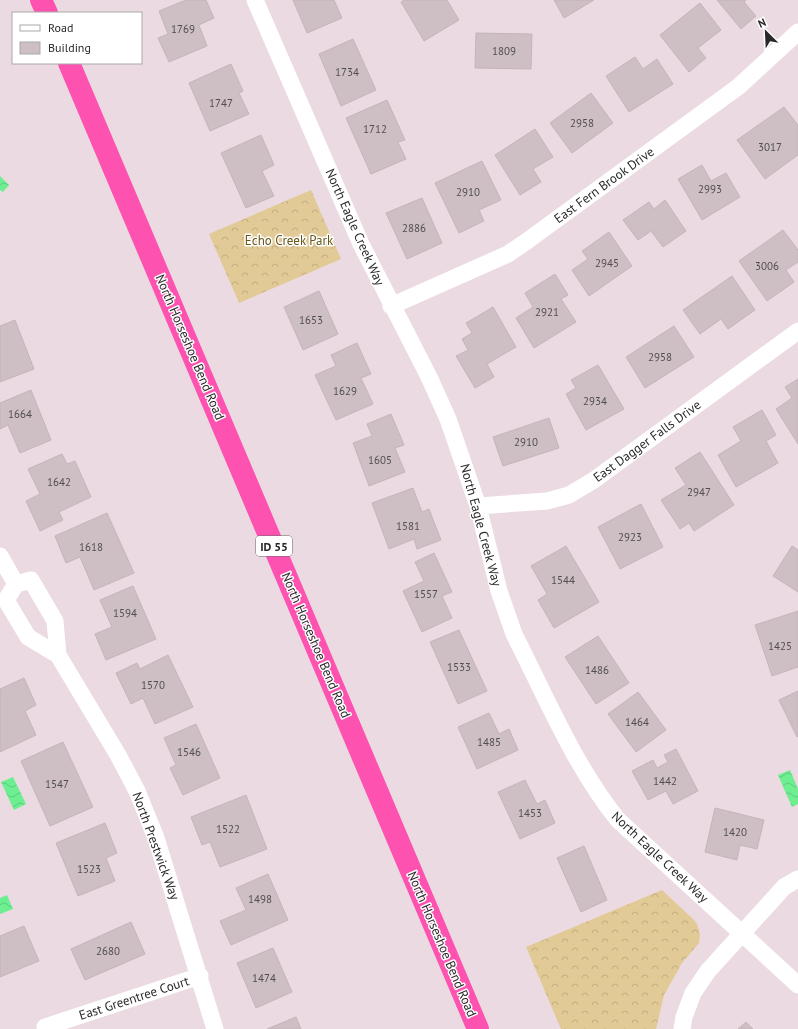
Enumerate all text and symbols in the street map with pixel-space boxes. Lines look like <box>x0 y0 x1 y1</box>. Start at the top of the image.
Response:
legend <box>12 12 142 64</box>
north arrow <box>746 12 786 52</box>
text: N <box>756 15 768 31</box>
text: Road <box>48 20 73 35</box>
house number: 1769 <box>171 22 195 36</box>
text: Building <box>48 40 91 55</box>
house number: 1809 <box>492 44 516 58</box>
house number: 1734 <box>335 65 359 79</box>
house number: 1747 <box>209 96 233 110</box>
house number: 2958 <box>570 116 594 130</box>
house number: 1712 <box>363 122 387 136</box>
house number: 3017 <box>758 140 782 154</box>
street label: East Fern Brook Drive <box>551 143 657 227</box>
street label: North Eagle Creek Way <box>322 166 388 288</box>
house number: 2993 <box>698 182 722 196</box>
house number: 2910 <box>456 185 480 199</box>
house number: 2886 <box>402 221 426 235</box>
park label: Echo Creek Park <box>245 232 334 249</box>
house number: 2945 <box>595 256 619 270</box>
house number: 3006 <box>755 259 779 273</box>
street label: North Horseshoe Bend Road <box>152 272 228 422</box>
house number: 2921 <box>535 305 559 319</box>
house number: 1653 <box>299 313 323 327</box>
house number: 2958 <box>648 350 672 364</box>
house number: 1629 <box>333 384 357 398</box>
house number: 2934 <box>583 394 607 408</box>
street label: East Dagger Falls Drive <box>590 396 704 486</box>
house number: 1664 <box>8 407 32 421</box>
house number: 2910 <box>514 435 538 449</box>
house number: 1605 <box>368 453 392 467</box>
street label: North Eagle Creek Way <box>456 462 506 588</box>
house number: 1642 <box>47 475 71 489</box>
house number: 2947 <box>687 485 711 499</box>
house number: 1581 <box>396 519 420 533</box>
house number: 2923 <box>618 530 642 544</box>
road number: ID 55 <box>256 536 292 556</box>
house number: 1618 <box>79 540 103 554</box>
street label: North Horseshoe Bend Road <box>278 570 354 720</box>
house number: 1544 <box>551 573 575 587</box>
house number: 1557 <box>414 587 438 601</box>
house number: 1594 <box>113 606 137 620</box>
house number: 1425 <box>768 639 792 653</box>
house number: 1533 <box>447 660 471 674</box>
house number: 1486 <box>585 663 609 677</box>
house number: 1570 <box>141 678 165 692</box>
house number: 1464 <box>625 715 649 729</box>
house number: 1485 <box>477 735 501 749</box>
house number: 1546 <box>177 745 201 759</box>
house number: 1442 <box>653 774 677 788</box>
house number: 1547 <box>45 777 69 791</box>
street label: North Prestwick Way <box>129 790 183 902</box>
house number: 1453 <box>518 806 542 820</box>
street label: North Eagle Creek Way <box>608 808 712 906</box>
house number: 1522 <box>216 822 240 836</box>
house number: 1420 <box>723 825 747 839</box>
house number: 1523 <box>77 862 101 876</box>
street label: North Horseshoe Bend Road <box>404 869 480 1019</box>
house number: 1498 <box>248 892 272 906</box>
house number: 2680 <box>96 944 120 958</box>
house number: 1474 <box>252 971 276 985</box>
street label: East Greentree Court <box>77 972 192 1024</box>

